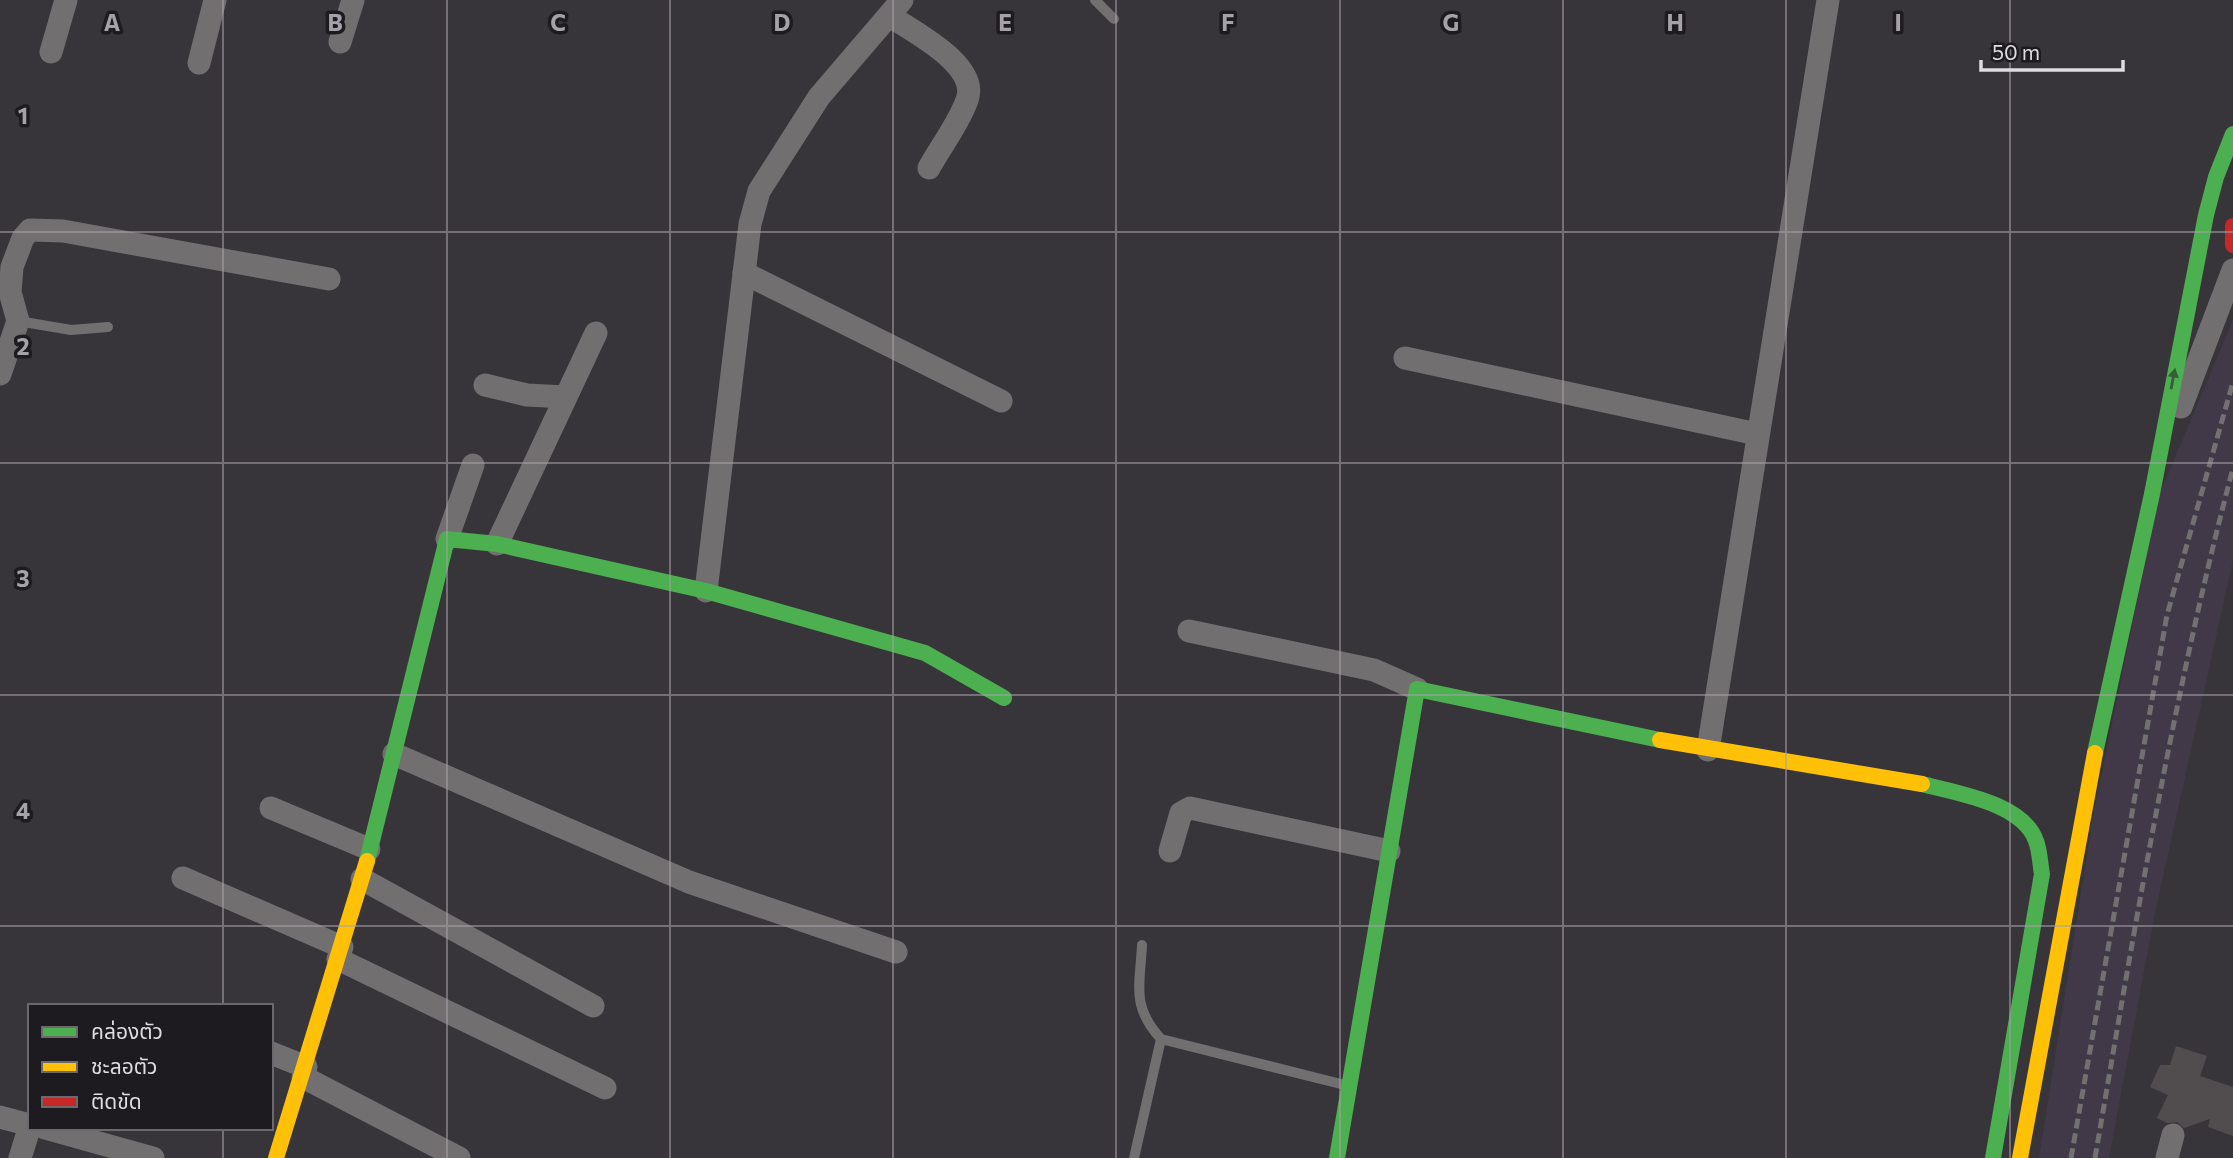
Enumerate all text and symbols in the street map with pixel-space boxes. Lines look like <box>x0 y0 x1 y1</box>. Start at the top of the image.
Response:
text: A <box>104 8 121 36</box>
text: B <box>327 8 343 36</box>
text: C <box>550 8 566 36</box>
text: D <box>774 8 791 36</box>
text: E <box>998 8 1012 36</box>
text: F <box>1221 8 1235 36</box>
text: G <box>1443 8 1459 36</box>
text: H <box>1666 8 1684 36</box>
text: I <box>1894 8 1902 36</box>
scale bar <box>1981 28 2123 72</box>
text: 50 m <box>1992 39 2040 64</box>
text: 1 <box>18 101 28 129</box>
text: 2 <box>16 332 30 360</box>
one-way arrow <box>2168 368 2179 390</box>
text: 3 <box>16 564 30 592</box>
text: 4 <box>16 796 30 824</box>
legend <box>28 1004 273 1130</box>
text: คล่องตัว <box>91 1018 163 1043</box>
text: ชะลอตัว <box>91 1053 157 1078</box>
text: ติดขัด <box>91 1088 142 1113</box>

